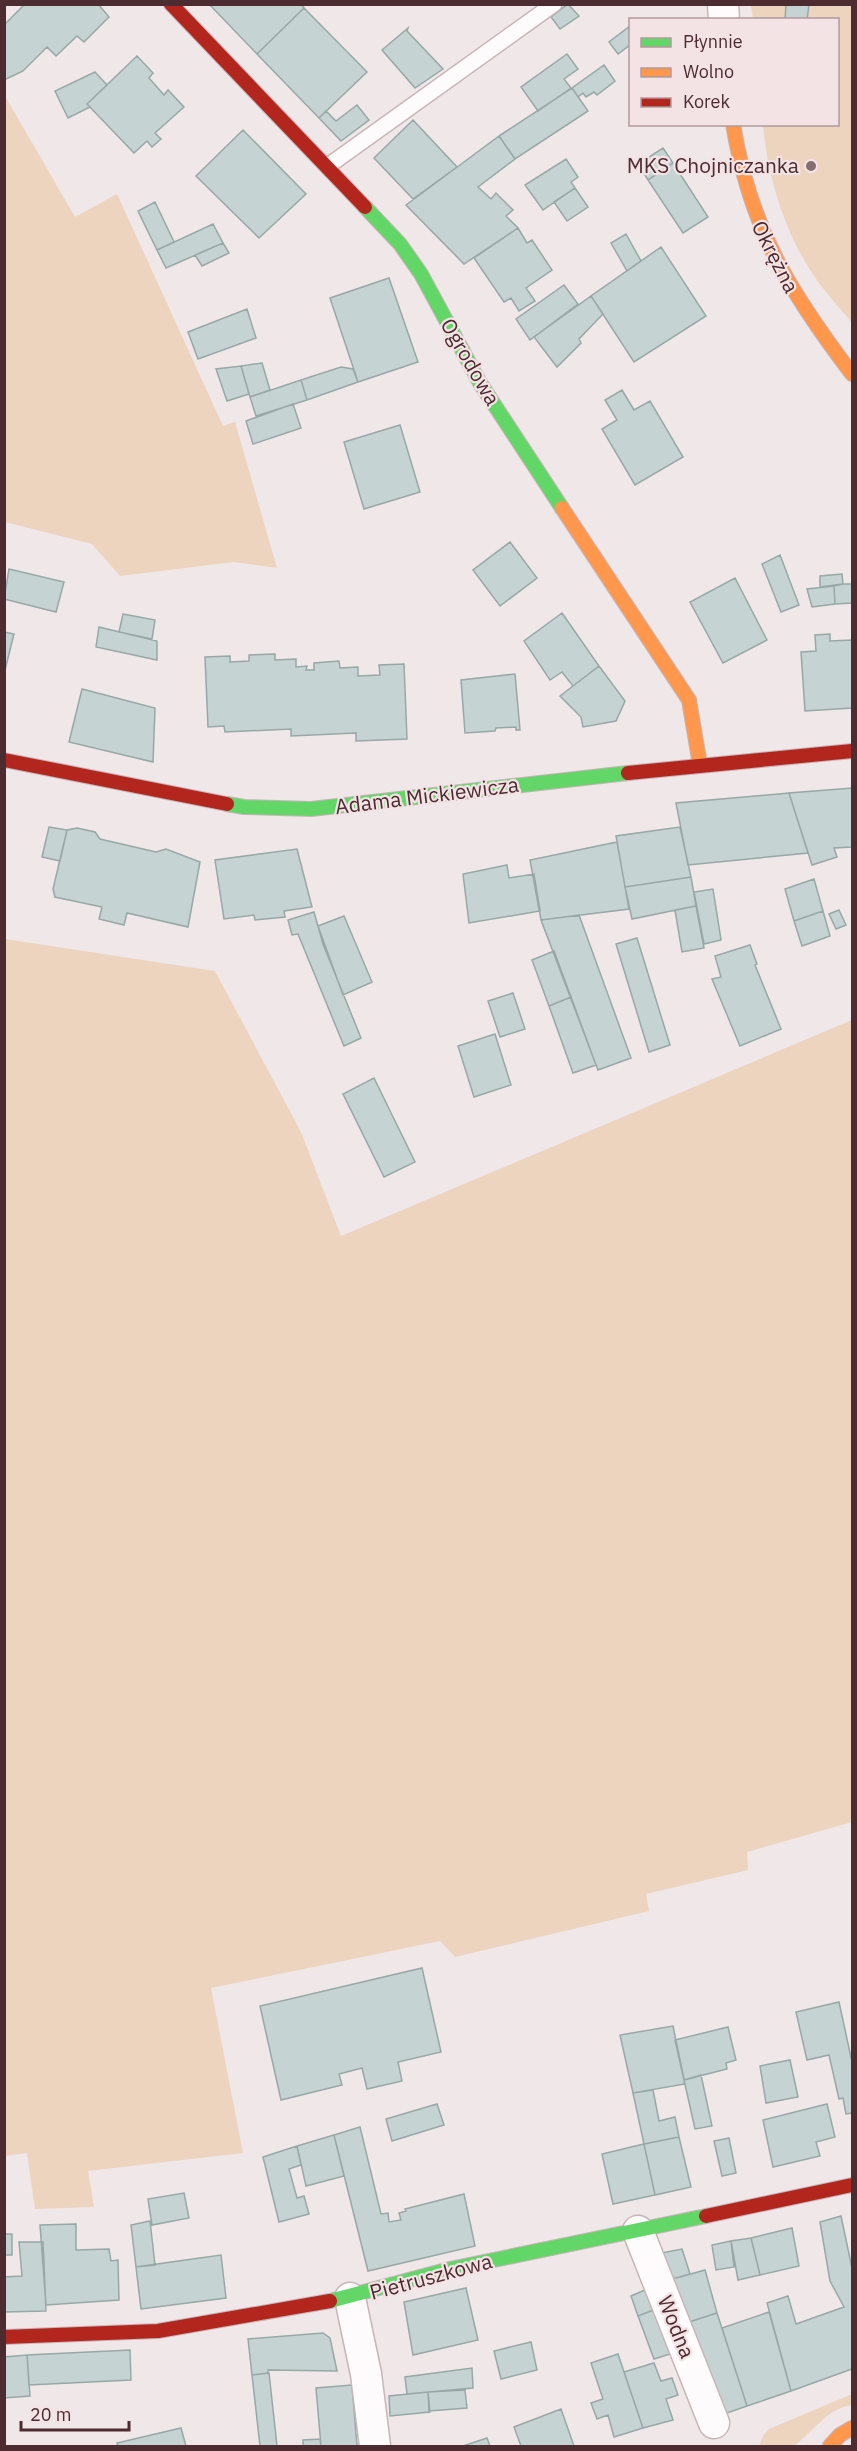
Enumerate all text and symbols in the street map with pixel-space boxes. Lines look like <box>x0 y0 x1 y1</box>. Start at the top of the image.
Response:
legend <box>629 18 839 126</box>
text: Płynnie <box>683 30 743 53</box>
text: Wolno <box>683 60 734 83</box>
text: Korek <box>683 90 730 113</box>
place label: MKS Chojniczanka <box>627 151 799 179</box>
marker: MKS Chojniczanka <box>804 159 818 173</box>
street label: Okrężna <box>746 216 806 298</box>
street label: Ogrodowa <box>435 313 507 410</box>
street label: Adama Mickiewicza <box>333 770 520 820</box>
street label: Pietruszkowa <box>366 2246 495 2306</box>
street label: Wodna <box>652 2291 702 2362</box>
scale bar <box>21 2394 129 2432</box>
text: 20 m <box>30 2403 72 2426</box>

